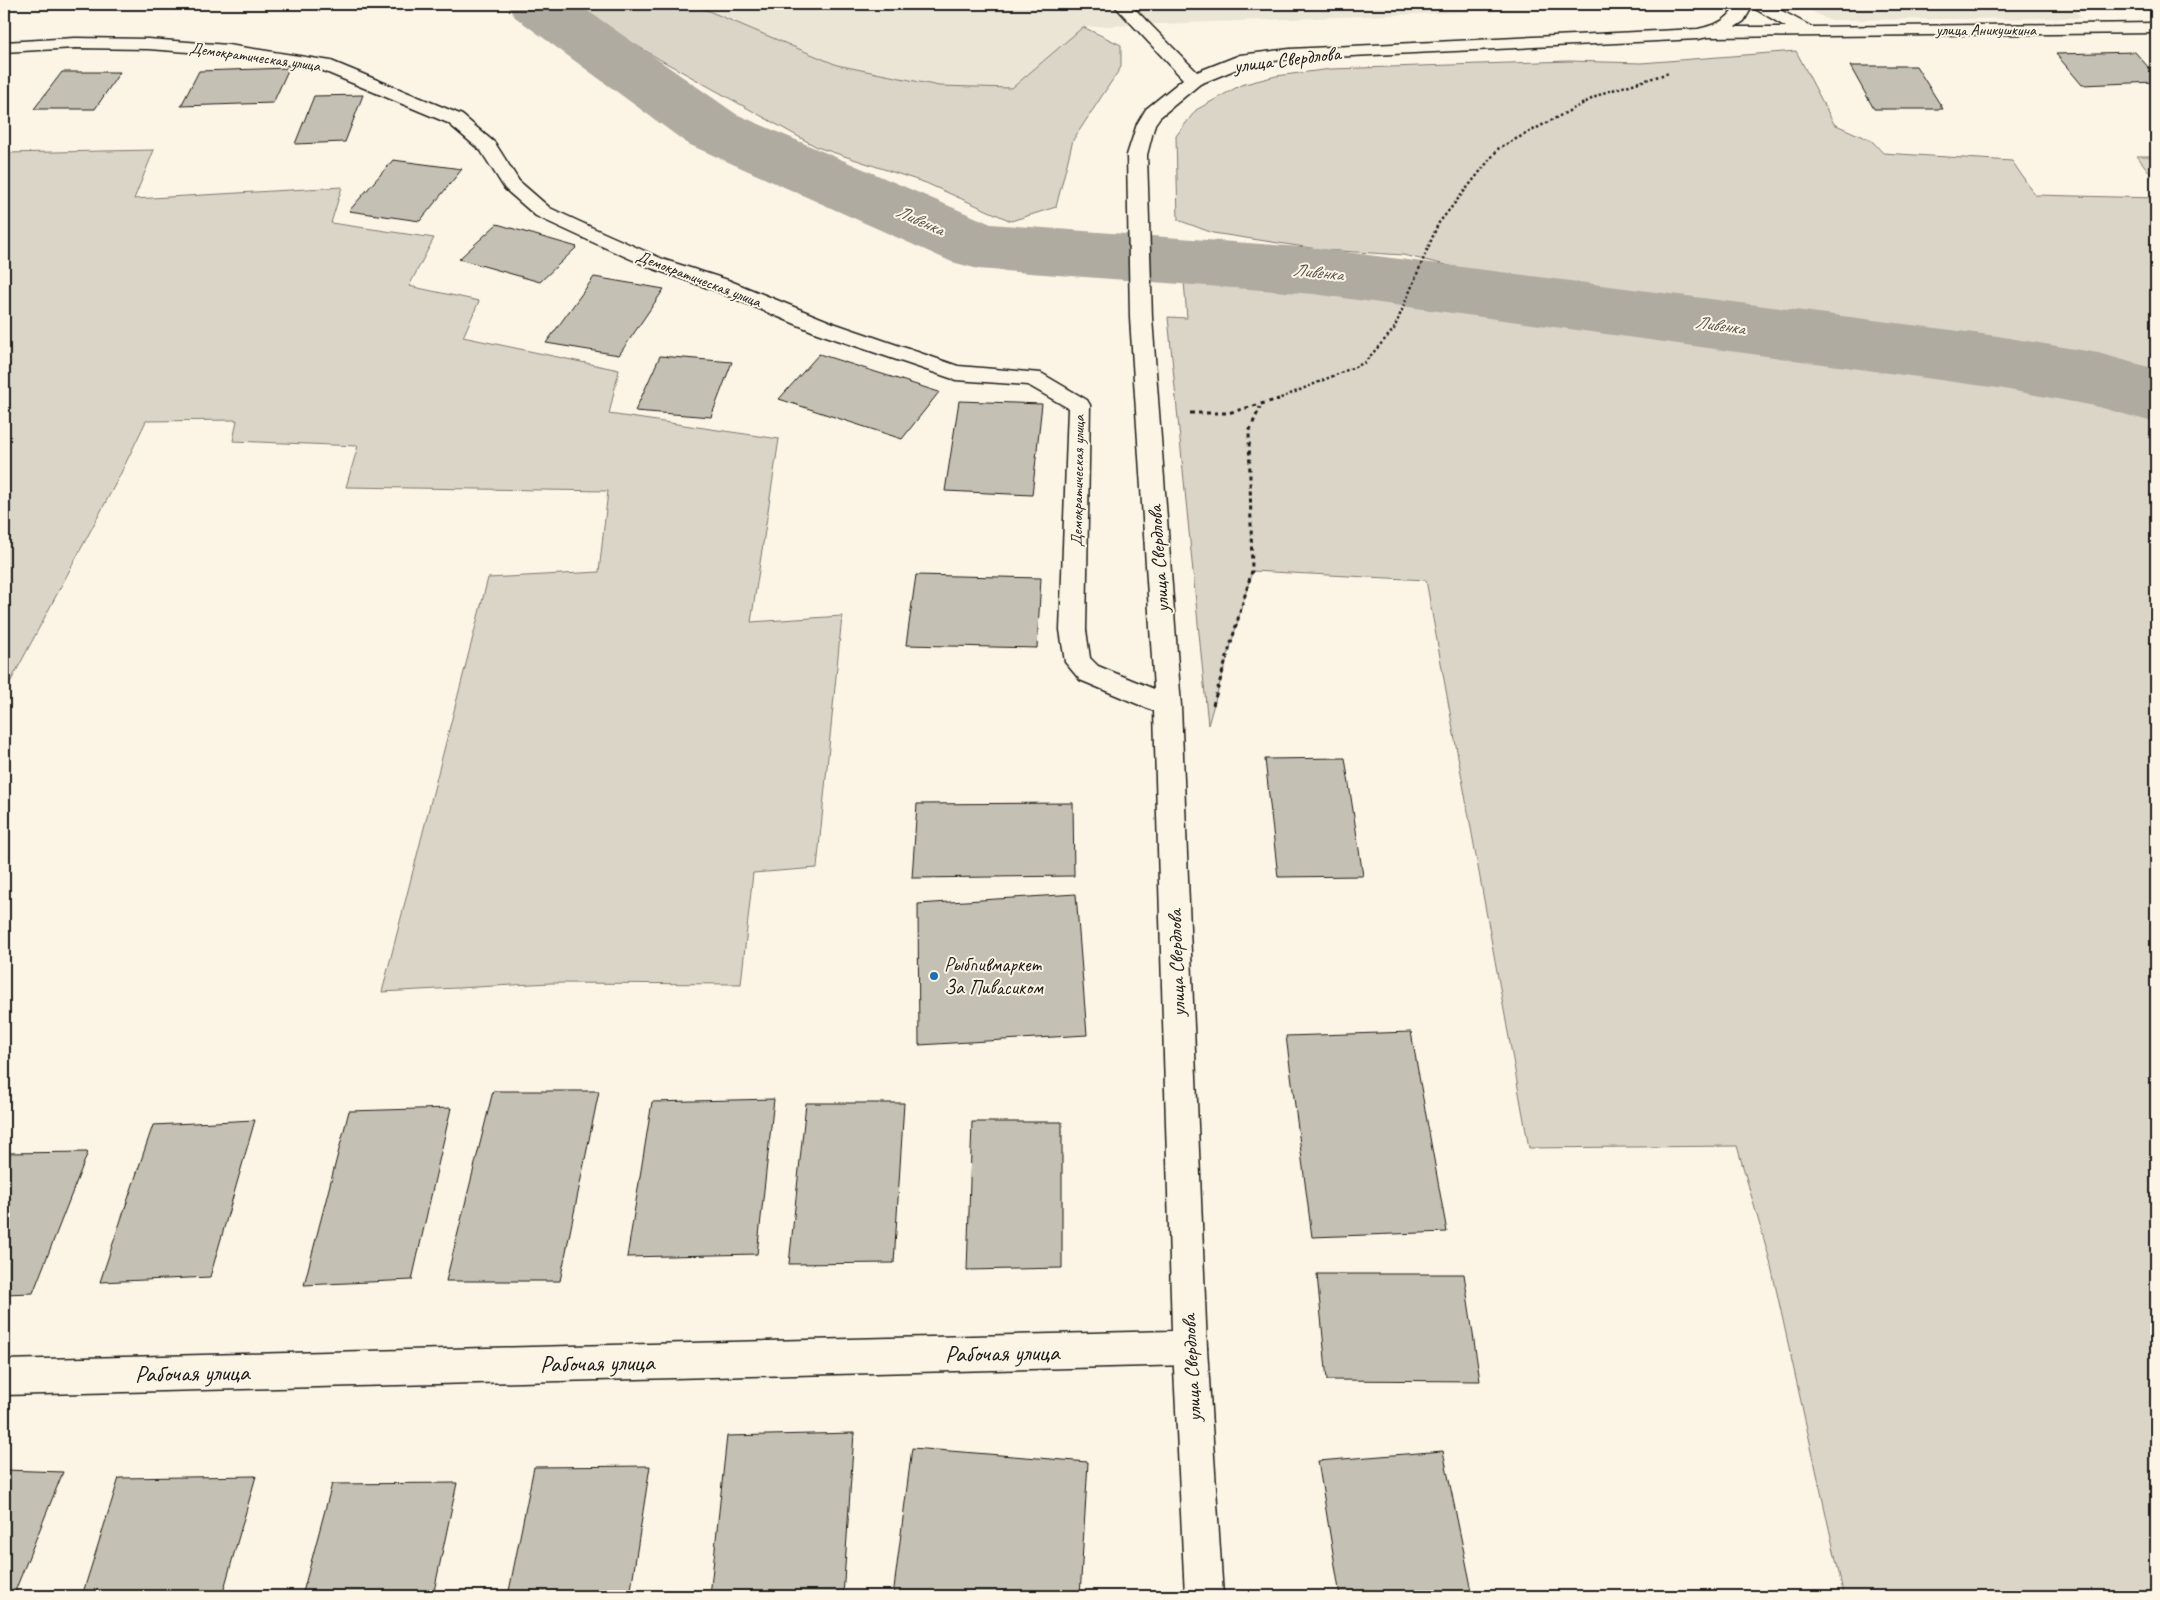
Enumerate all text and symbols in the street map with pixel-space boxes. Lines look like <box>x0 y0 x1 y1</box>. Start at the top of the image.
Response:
street label: улица Аникушкина <box>1935 20 2037 40</box>
street label: Демократическая улица <box>188 38 322 76</box>
street label: улица Свердлова <box>1231 40 1344 79</box>
water label: Ливенка <box>893 200 950 241</box>
street label: Демократическая улица <box>634 246 765 312</box>
water label: Ливенка <box>1292 258 1347 286</box>
water label: Ливенка <box>1694 311 1749 340</box>
street label: Демократическая улица <box>1067 414 1089 547</box>
street label: улица Свердлова <box>1142 503 1175 614</box>
street label: улица Свердлова <box>1162 907 1191 1018</box>
place label: Рыбпивмаркет За Пивасиком <box>944 952 1044 1000</box>
marker: Рыбпивмаркет За Пивасиком <box>928 970 940 982</box>
street label: улица Свердлова <box>1176 1312 1207 1423</box>
street label: Рабочая улица <box>944 1337 1061 1369</box>
street label: Рабочая улица <box>539 1347 656 1379</box>
street label: Рабочая улица <box>134 1357 251 1389</box>

